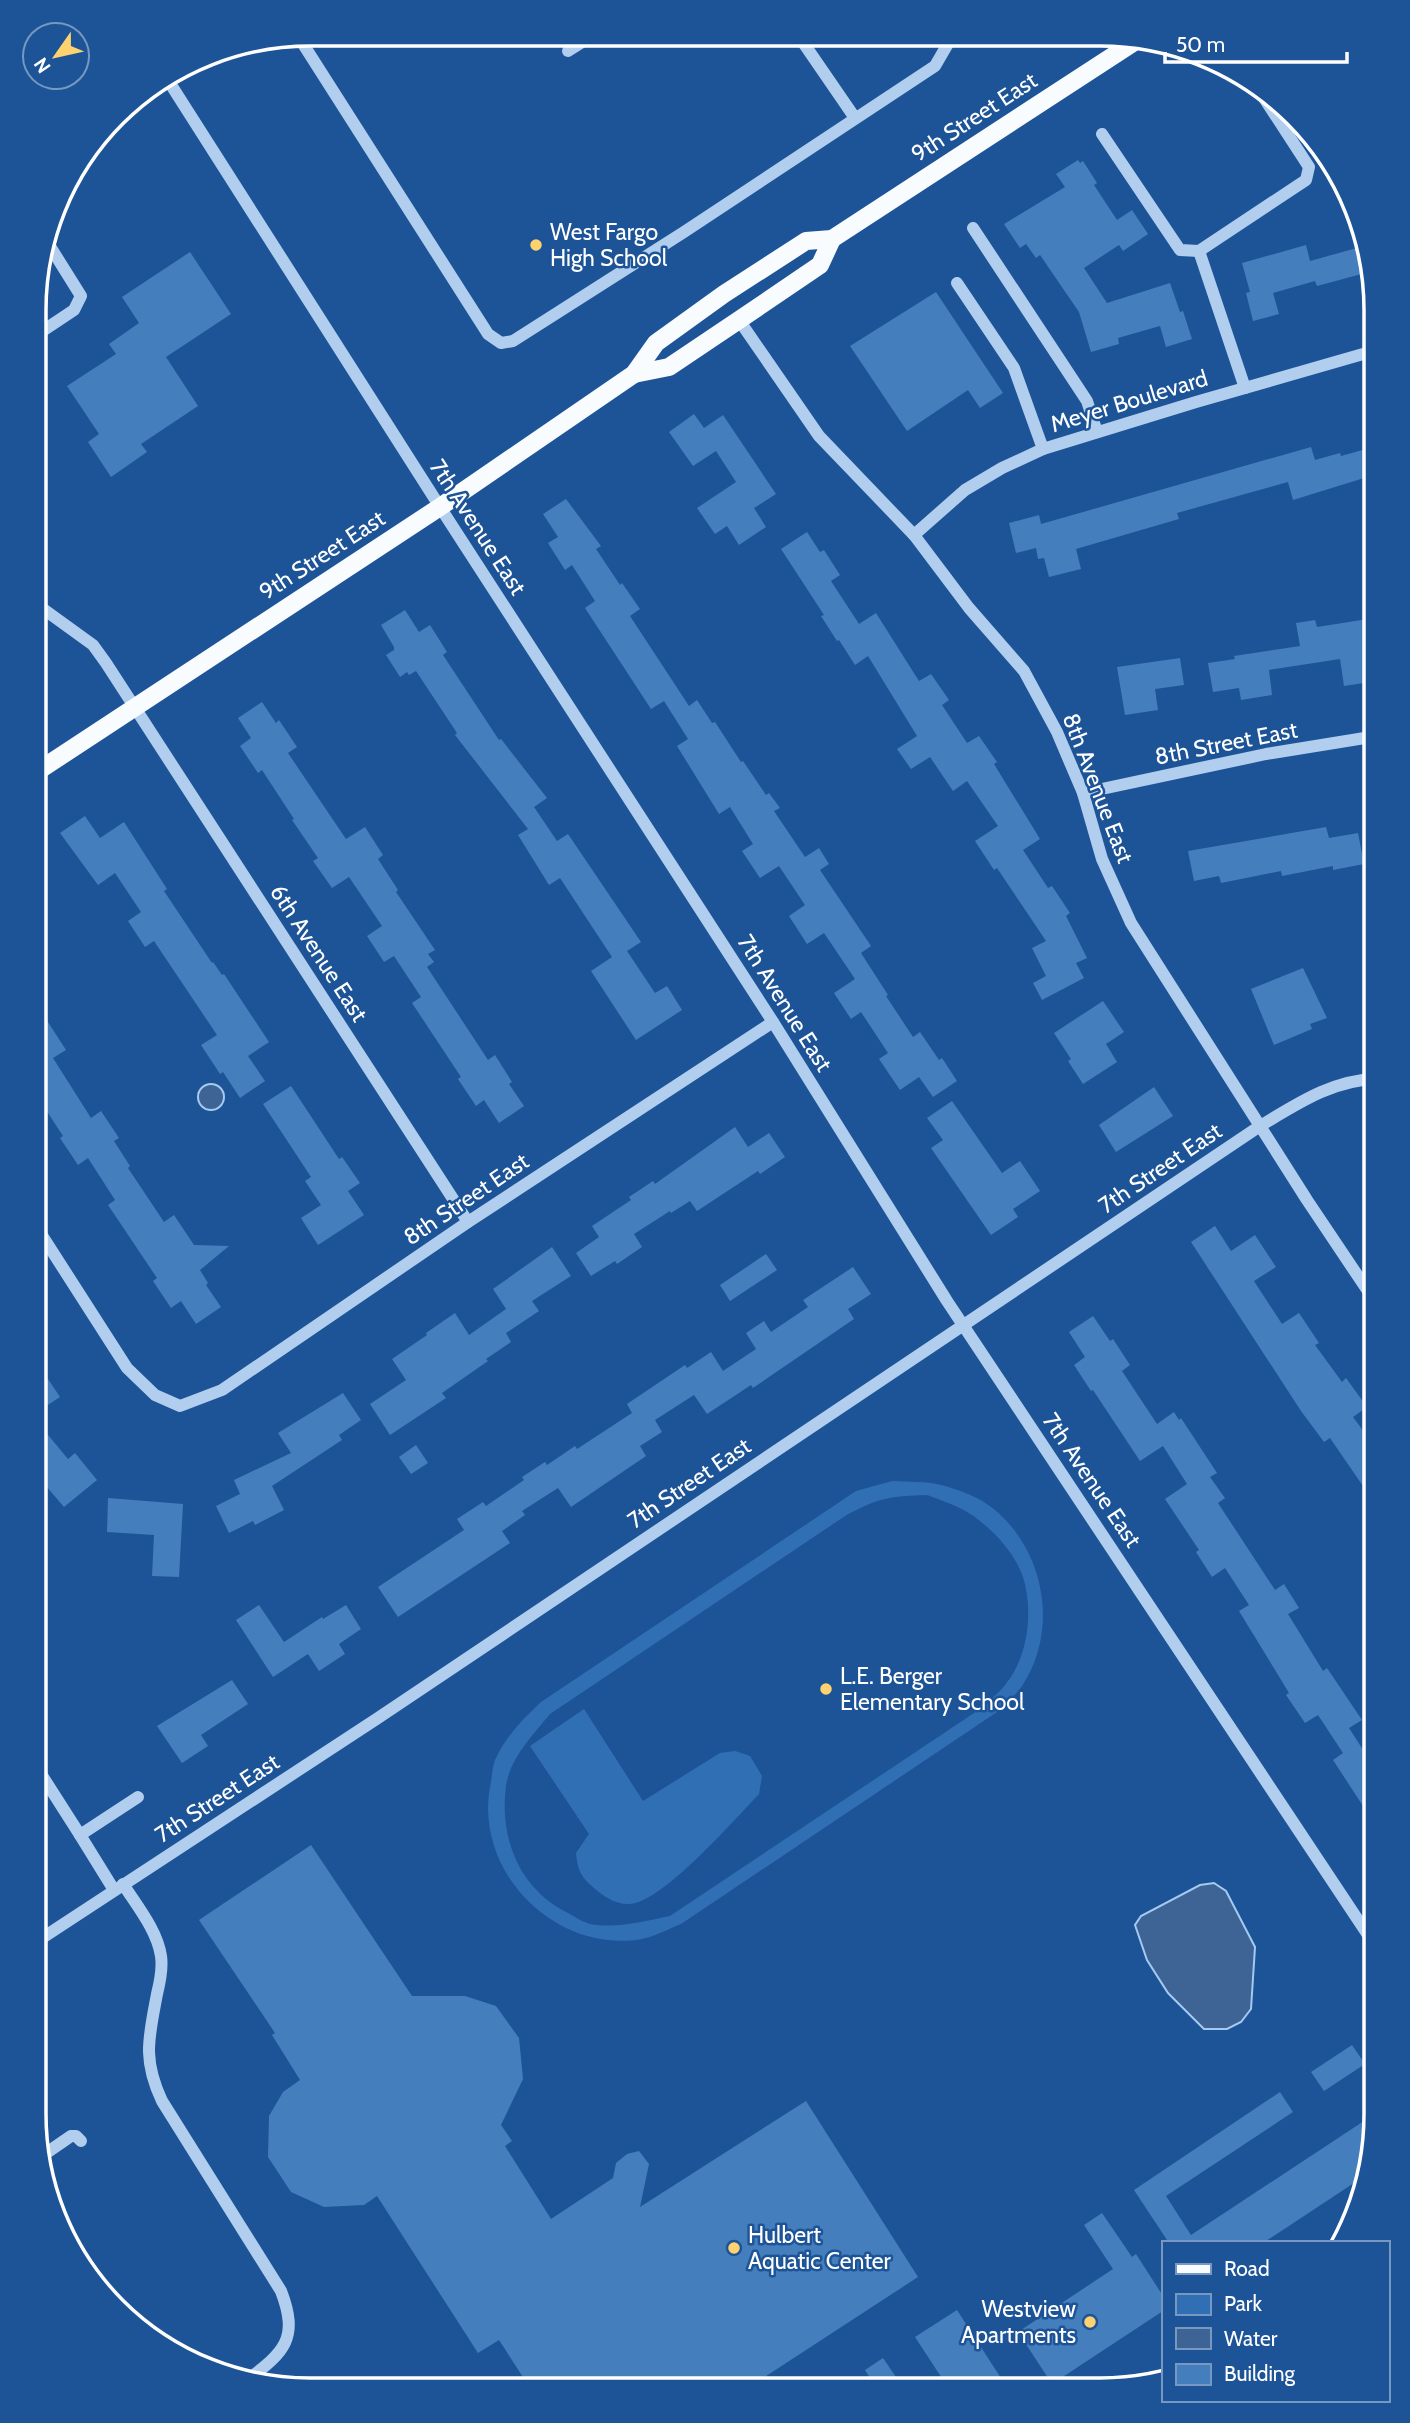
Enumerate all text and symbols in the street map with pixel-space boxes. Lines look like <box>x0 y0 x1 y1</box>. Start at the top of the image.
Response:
north arrow <box>21 21 91 91</box>
scale bar <box>1165 21 1347 65</box>
text: 50 m <box>1176 32 1225 57</box>
text: N <box>29 53 56 77</box>
street label: 9th Street East <box>906 66 1042 168</box>
place label: West Fargo High School <box>550 218 668 272</box>
marker: West Fargo High School <box>528 237 544 253</box>
street label: Meyer Boulevard <box>1047 364 1211 438</box>
street label: 7th Avenue East <box>424 454 532 600</box>
street label: 9th Street East <box>254 504 390 606</box>
street label: 8th Avenue East <box>1057 709 1140 867</box>
street label: 8th Street East <box>1152 715 1300 771</box>
street label: 6th Avenue East <box>264 879 374 1027</box>
street label: 7th Avenue East <box>732 929 838 1077</box>
street label: 7th Street East <box>1093 1116 1227 1219</box>
street label: 8th Street East <box>398 1147 534 1251</box>
street label: 7th Avenue East <box>1037 1407 1147 1553</box>
street label: 7th Street East <box>622 1431 756 1534</box>
place label: L.E. Berger Elementary School <box>840 1662 1025 1716</box>
marker: L.E. Berger Elementary School <box>818 1681 834 1697</box>
street label: 7th Street East <box>150 1747 284 1848</box>
place label: Hulbert Aquatic Center <box>748 2221 892 2275</box>
marker: Hulbert Aquatic Center <box>726 2240 742 2256</box>
legend <box>1162 2241 1389 2402</box>
text: Road <box>1224 2256 1270 2281</box>
text: Park <box>1224 2291 1262 2316</box>
place label: Westview Apartments <box>961 2295 1076 2349</box>
marker: Westview Apartments <box>1082 2314 1098 2330</box>
text: Water <box>1224 2326 1278 2351</box>
text: Building <box>1224 2361 1296 2386</box>

